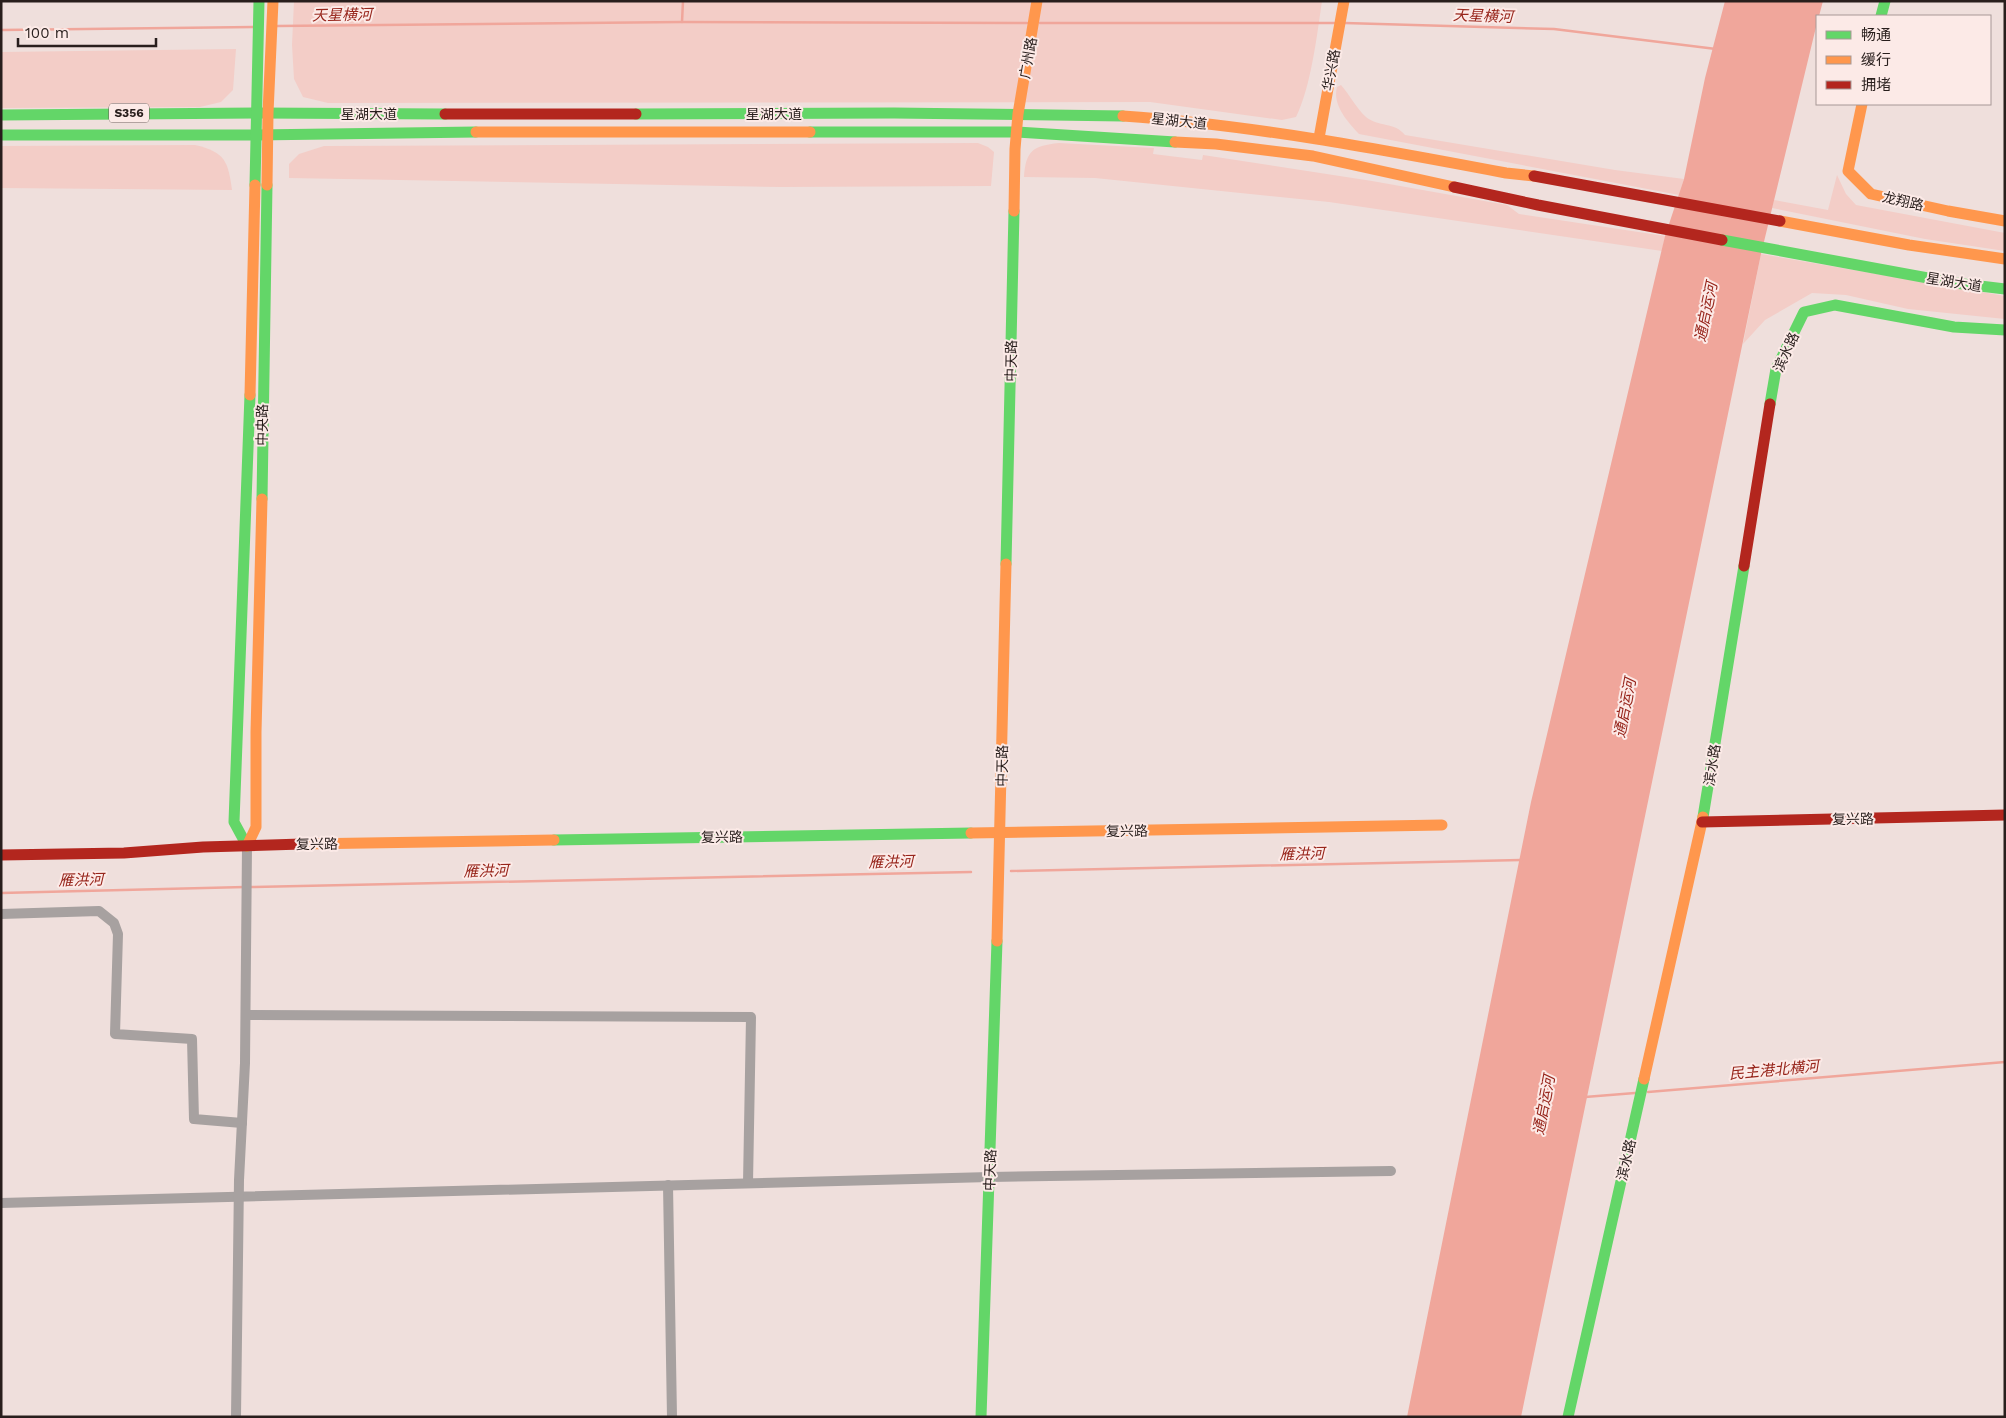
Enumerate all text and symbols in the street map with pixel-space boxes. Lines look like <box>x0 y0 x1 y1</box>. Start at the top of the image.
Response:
water label: 天星横河 <box>312 5 375 25</box>
water label: 天星横河 <box>1453 6 1516 26</box>
scale bar <box>18 15 155 47</box>
legend <box>1816 15 1991 105</box>
text: 100 m <box>25 24 69 42</box>
text: 畅通 <box>1861 26 1891 44</box>
street label: 广州路 <box>1016 36 1040 80</box>
street label: 华兴路 <box>1319 48 1343 92</box>
text: 缓行 <box>1861 51 1891 69</box>
text: 拥堵 <box>1861 76 1891 94</box>
road number: S356 <box>109 104 149 122</box>
street label: 星湖大道 <box>341 106 397 122</box>
street label: 星湖大道 <box>746 106 802 122</box>
street label: 星湖大道 <box>1150 110 1208 132</box>
street label: 龙翔路 <box>1881 188 1925 214</box>
street label: 星湖大道 <box>1925 270 1983 294</box>
water label: 通启运河 <box>1691 278 1722 343</box>
street label: 滨水路 <box>1770 330 1802 374</box>
street label: 中天路 <box>1003 340 1019 382</box>
street label: 中央路 <box>254 404 270 446</box>
water label: 通启运河 <box>1610 674 1640 739</box>
street label: 滨水路 <box>1701 743 1723 787</box>
street label: 中天路 <box>994 745 1010 787</box>
street label: 复兴路 <box>1832 811 1874 827</box>
street label: 复兴路 <box>1106 823 1148 839</box>
street label: 复兴路 <box>701 829 743 845</box>
street label: 复兴路 <box>296 836 338 852</box>
water label: 雁洪河 <box>1279 845 1328 863</box>
water label: 雁洪河 <box>868 853 917 871</box>
water label: 雁洪河 <box>463 862 512 880</box>
water label: 雁洪河 <box>58 871 107 889</box>
water label: 民主港北横河 <box>1728 1057 1823 1083</box>
water label: 通启运河 <box>1529 1071 1559 1136</box>
street label: 滨水路 <box>1613 1138 1639 1182</box>
street label: 中天路 <box>981 1149 999 1191</box>

